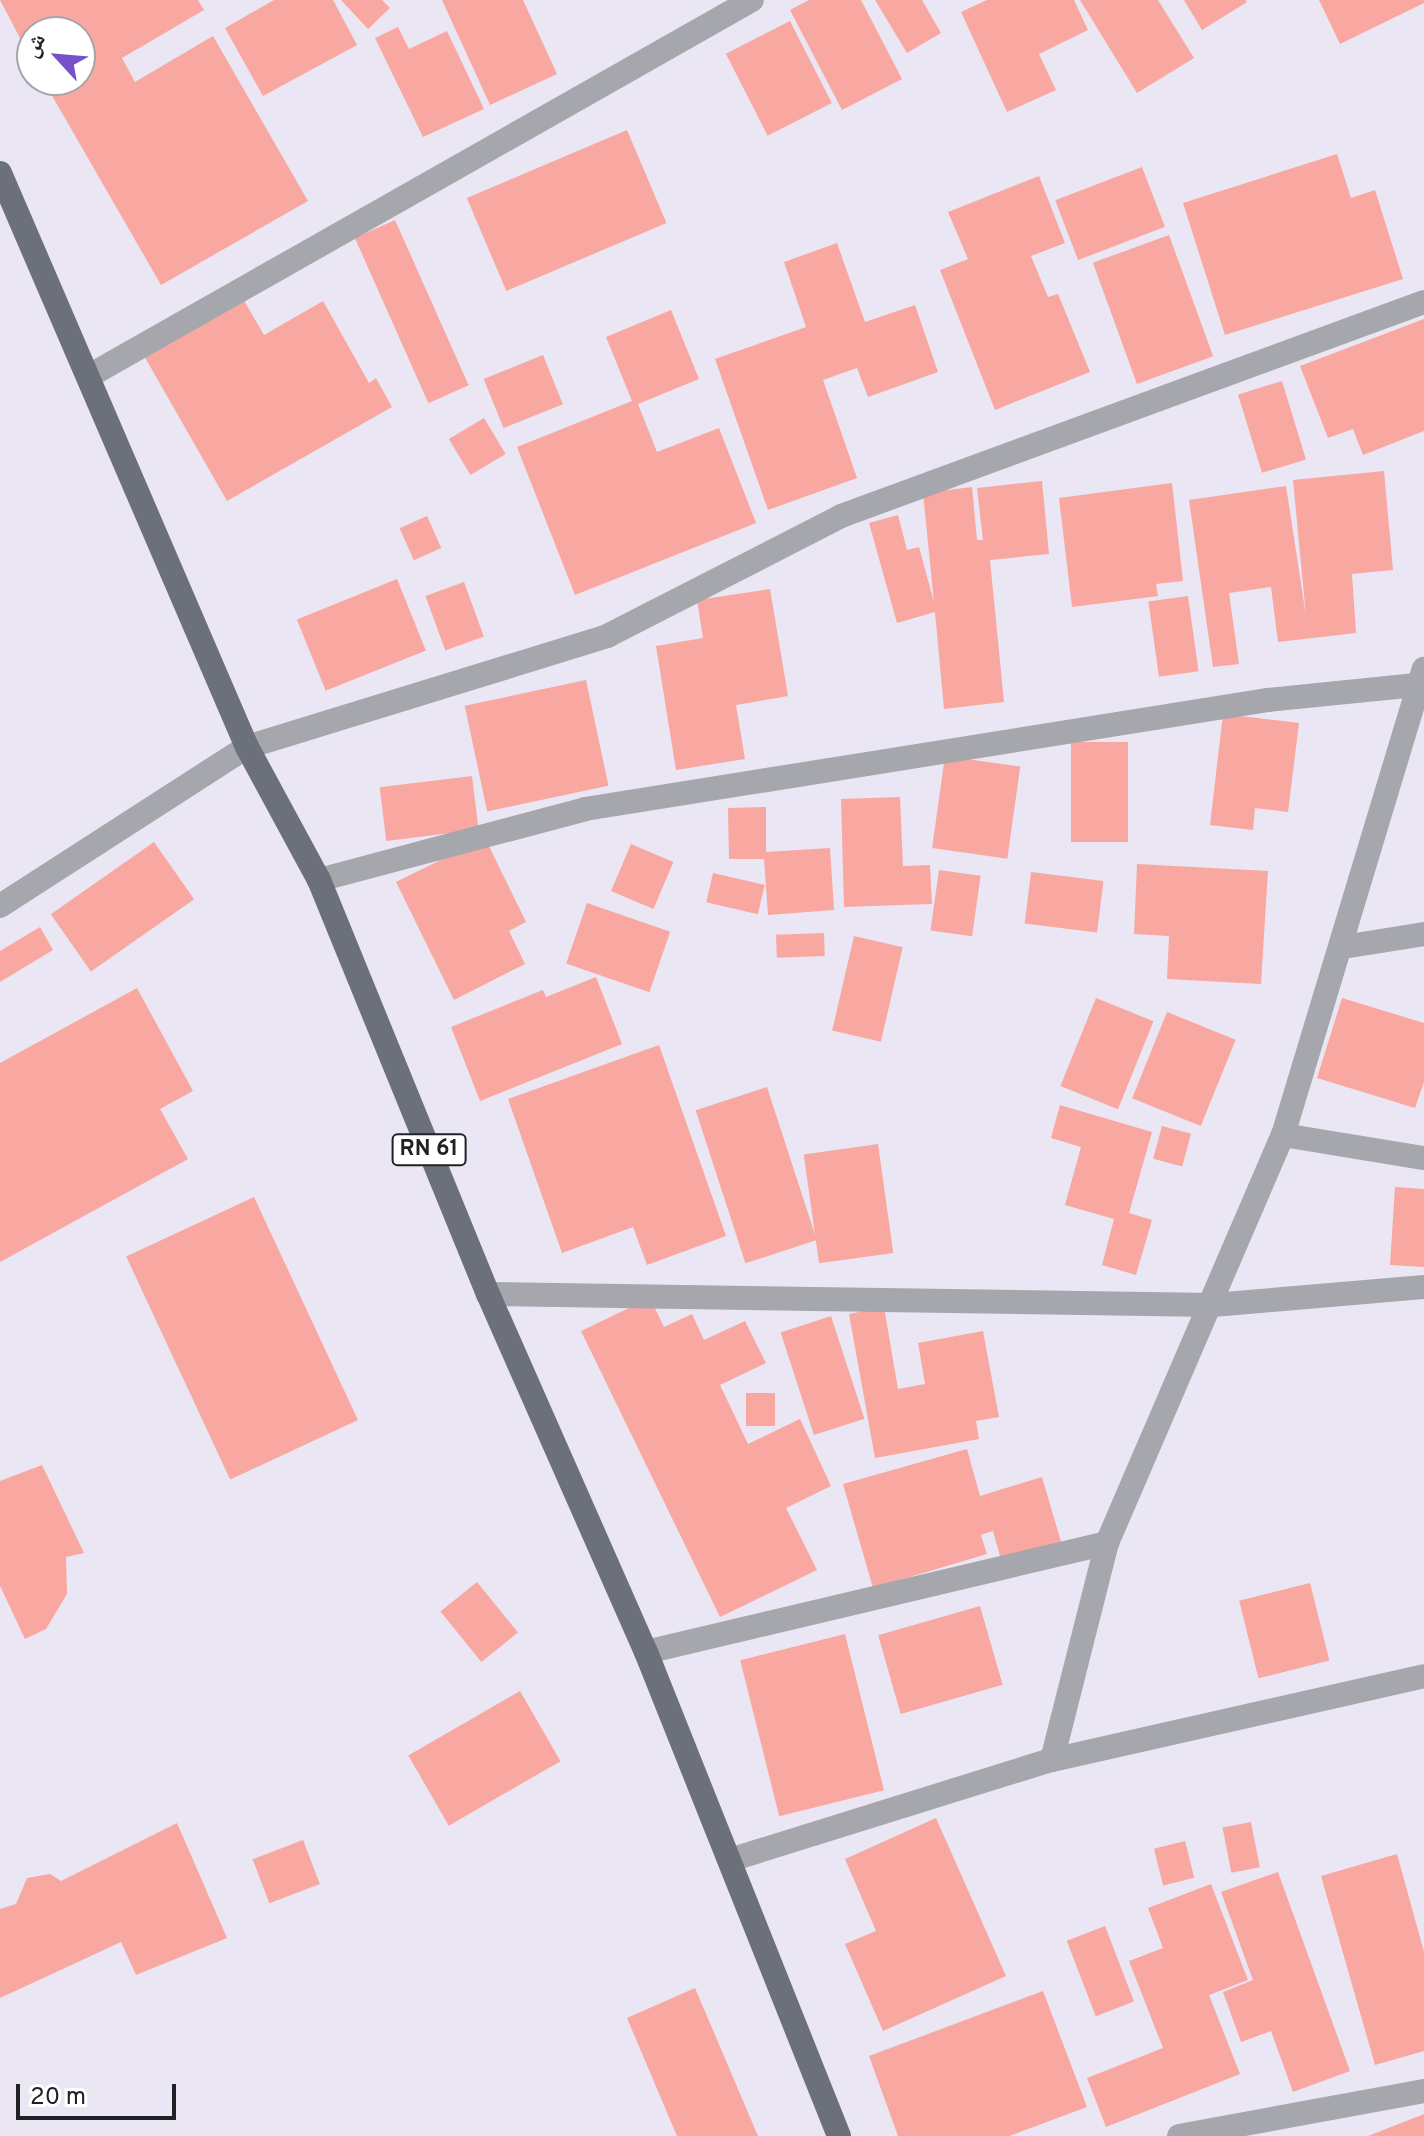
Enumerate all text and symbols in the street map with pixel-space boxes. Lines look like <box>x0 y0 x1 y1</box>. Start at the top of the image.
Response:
north arrow <box>16 16 96 96</box>
text: ش <box>19 30 53 63</box>
road number: RN 61 <box>391 1132 467 1168</box>
scale bar <box>20 2068 180 2118</box>
text: 20 m <box>30 2083 86 2113</box>

